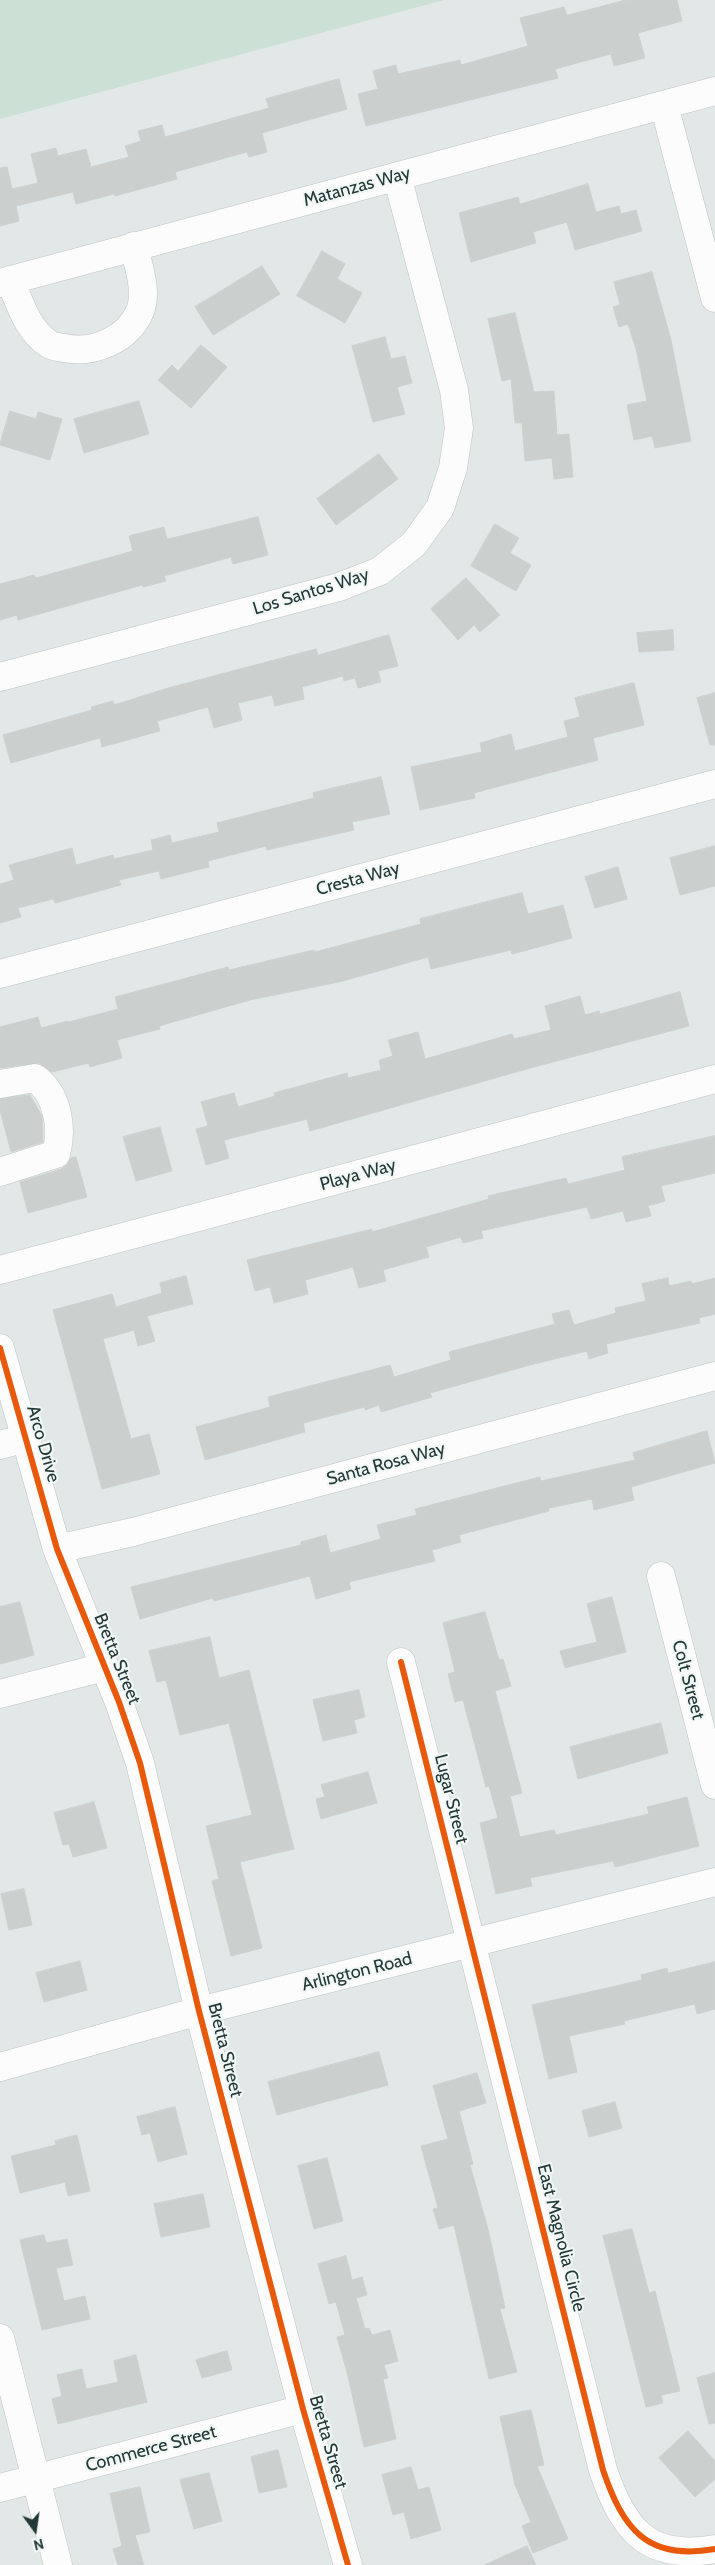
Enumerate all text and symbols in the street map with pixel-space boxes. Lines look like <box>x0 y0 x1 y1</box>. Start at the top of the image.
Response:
street label: Matanzas Way <box>301 162 413 212</box>
street label: Los Santos Way <box>250 564 372 620</box>
street label: Cresta Way <box>314 858 402 900</box>
street label: Playa Way <box>317 1154 399 1196</box>
street label: Arco Drive <box>22 1403 64 1485</box>
street label: Santa Rosa Way <box>324 1438 448 1490</box>
street label: Bretta Street <box>89 1610 145 1708</box>
street label: Colt Street <box>667 1638 709 1722</box>
street label: Lugar Street <box>429 1752 473 1846</box>
street label: Arlington Road <box>300 1948 414 1996</box>
street label: Bretta Street <box>203 2001 247 2099</box>
street label: East Magnolia Circle <box>532 2162 590 2314</box>
street label: Bretta Street <box>304 2393 352 2491</box>
street label: Commerce Street <box>83 2421 219 2477</box>
north arrow <box>10 2505 60 2555</box>
text: N <box>32 2535 46 2554</box>

